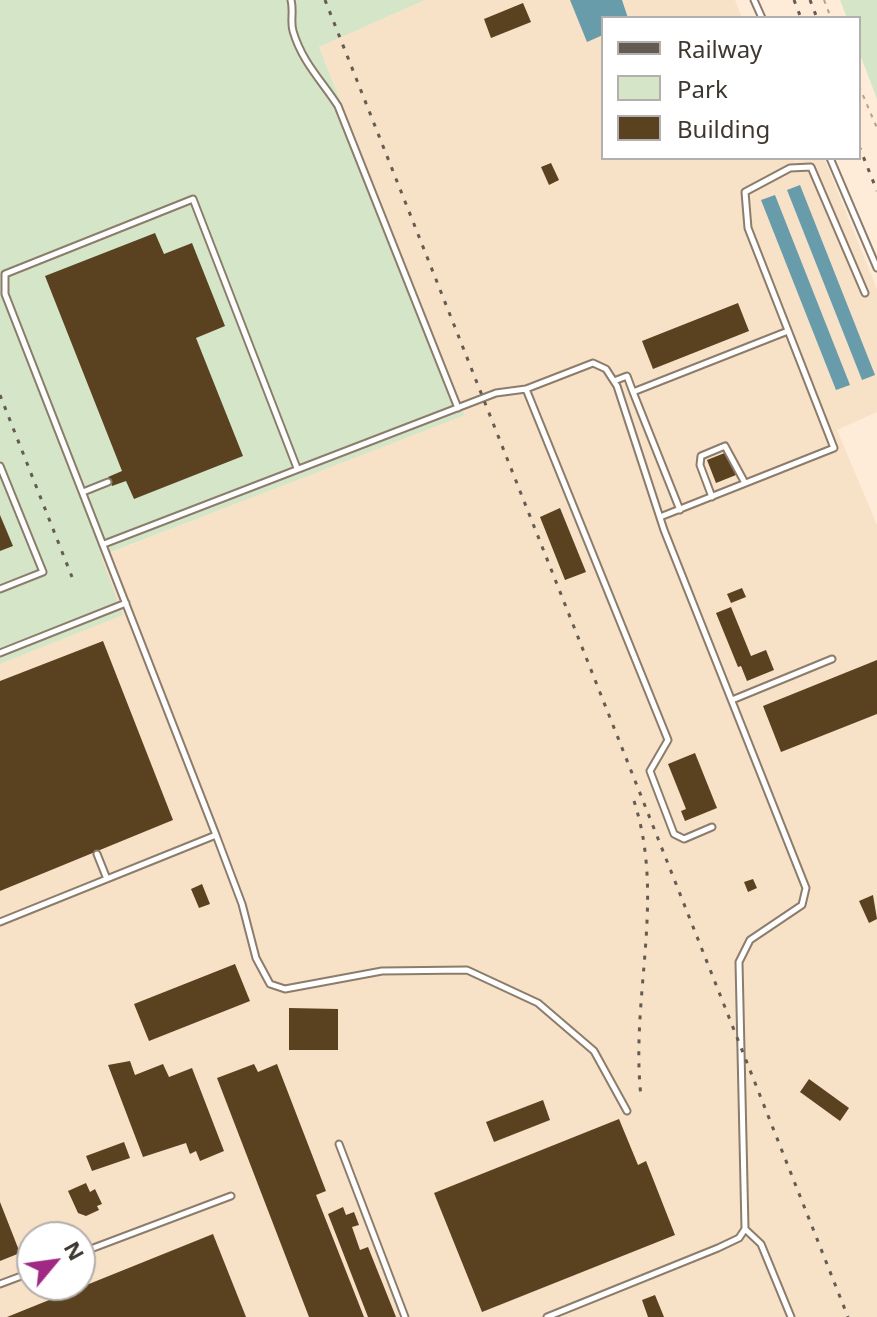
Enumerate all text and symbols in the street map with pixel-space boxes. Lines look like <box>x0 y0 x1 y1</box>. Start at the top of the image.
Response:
legend <box>601 16 861 160</box>
text: Railway <box>677 32 762 65</box>
text: Park <box>677 72 728 105</box>
text: Building <box>677 112 770 145</box>
north arrow <box>16 1221 96 1301</box>
text: N <box>58 1235 93 1265</box>

